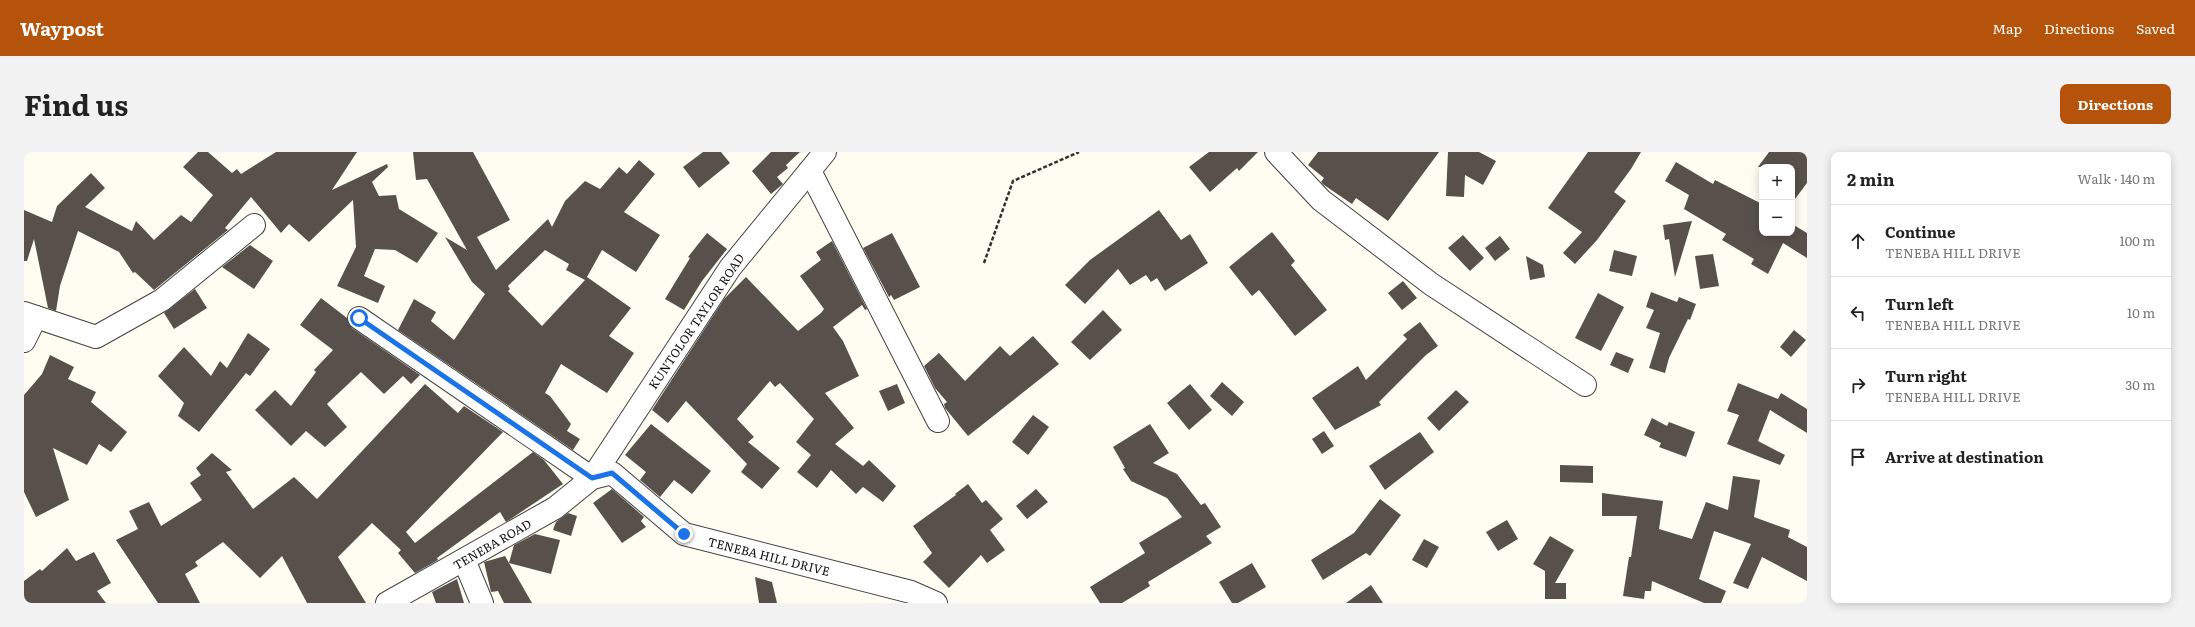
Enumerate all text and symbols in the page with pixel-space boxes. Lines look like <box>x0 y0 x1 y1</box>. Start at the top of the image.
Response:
text: Waypost <box>20 14 104 42</box>
text: Map <box>1992 18 2022 38</box>
text: Directions <box>2044 18 2114 38</box>
text: Saved <box>2136 18 2175 38</box>
text: Find us <box>24 83 128 125</box>
button: Directions <box>2060 84 2171 124</box>
map controls <box>1759 164 1795 236</box>
button: + <box>1759 164 1795 200</box>
text: 2 min <box>1847 166 1895 191</box>
text: Walk · 140 m <box>2078 169 2155 188</box>
button: − <box>1759 200 1795 236</box>
text: Continue <box>1885 220 1955 243</box>
icon: ahead <box>1847 230 1869 252</box>
text: 100 m <box>2119 231 2155 250</box>
text: TENEBA HILL DRIVE <box>1885 243 2021 262</box>
street label: KUNTOLOR TAYLOR ROAD <box>644 250 748 392</box>
text: Turn left <box>1885 292 1954 315</box>
icon: left <box>1847 302 1869 324</box>
text: 10 m <box>2127 303 2155 322</box>
route start <box>350 309 368 327</box>
text: TENEBA HILL DRIVE <box>1885 315 2021 334</box>
text: Turn right <box>1885 364 1967 387</box>
icon: right <box>1847 374 1869 396</box>
text: 30 m <box>2125 375 2155 394</box>
text: TENEBA HILL DRIVE <box>1885 387 2021 406</box>
text: Arrive at destination <box>1885 445 2044 468</box>
icon: arrive <box>1847 446 1869 468</box>
street label: TENEBA ROAD <box>449 514 535 574</box>
route end <box>675 525 693 543</box>
street label: TENEBA HILL DRIVE <box>706 532 832 580</box>

